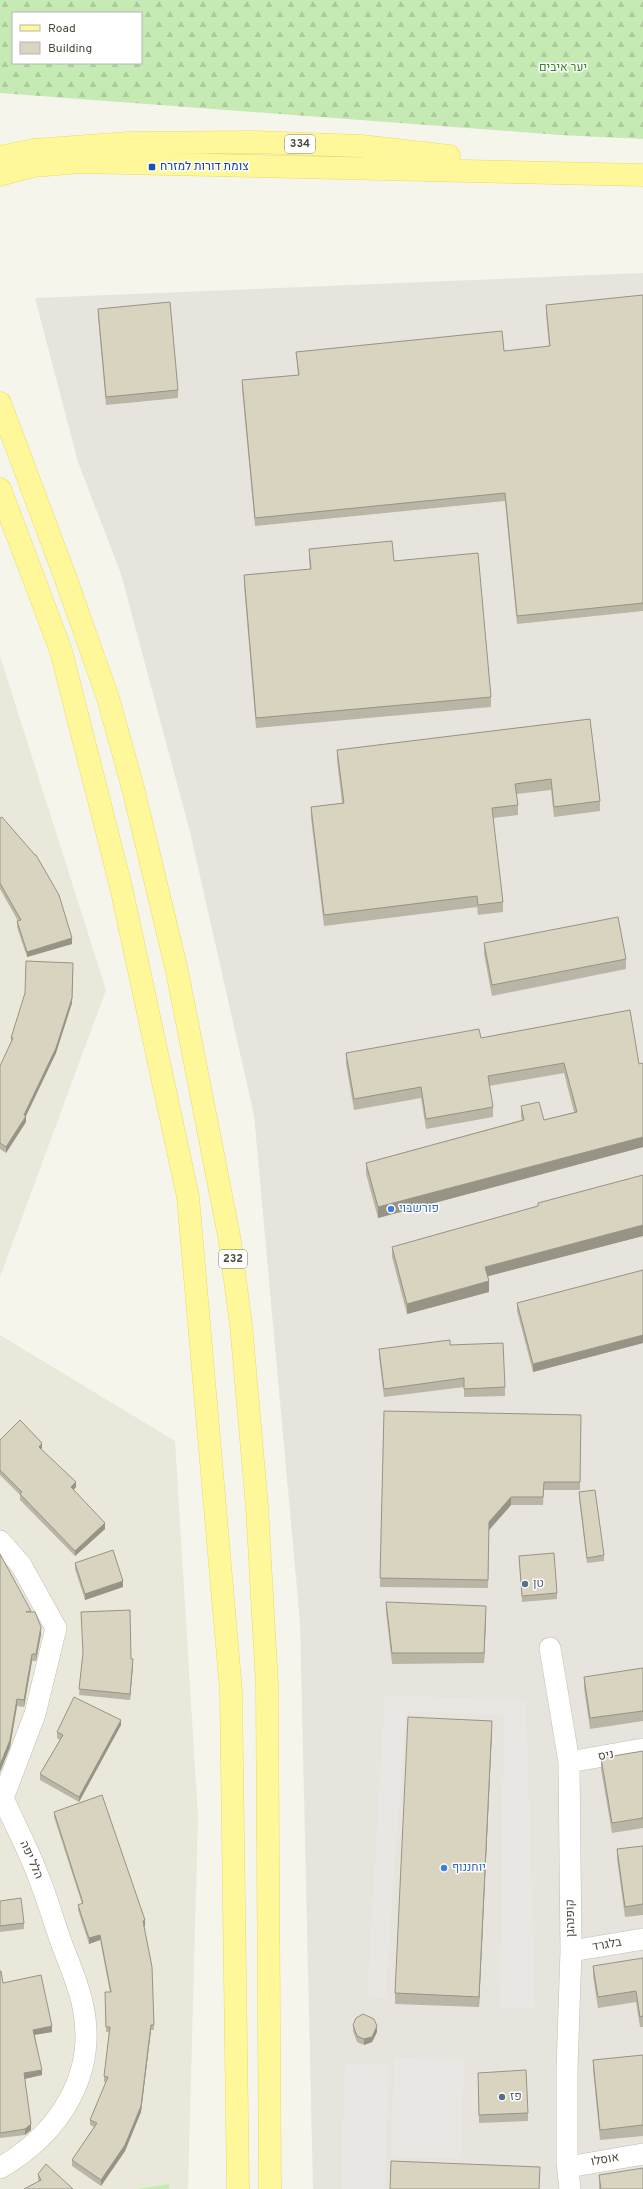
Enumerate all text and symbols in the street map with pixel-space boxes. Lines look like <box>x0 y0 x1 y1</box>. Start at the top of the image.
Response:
legend <box>12 12 142 64</box>
text: Road <box>48 21 76 37</box>
text: Building <box>48 41 92 57</box>
park label: יער איבים <box>539 60 587 76</box>
road number: 334 <box>285 135 315 153</box>
place label: צומת דורות למזרח <box>160 159 249 175</box>
marker: צומת דורות למזרח <box>147 162 157 172</box>
place label: פורשבוי <box>399 1201 439 1217</box>
marker: פורשבוי <box>386 1204 396 1214</box>
road number: 232 <box>219 1250 247 1268</box>
place label: טן <box>533 1576 544 1592</box>
marker: טן <box>520 1579 530 1589</box>
street label: ניס <box>597 1747 615 1765</box>
street label: הלל יפה <box>15 1838 47 1882</box>
place label: יוחננוף <box>452 1860 486 1876</box>
marker: יוחננוף <box>439 1863 449 1873</box>
street label: קופנהגן <box>563 1899 579 1937</box>
street label: בלגרד <box>591 1934 623 1955</box>
place label: פז <box>510 2089 522 2105</box>
marker: פז <box>497 2092 507 2102</box>
street label: אוסלו <box>590 2150 621 2170</box>

